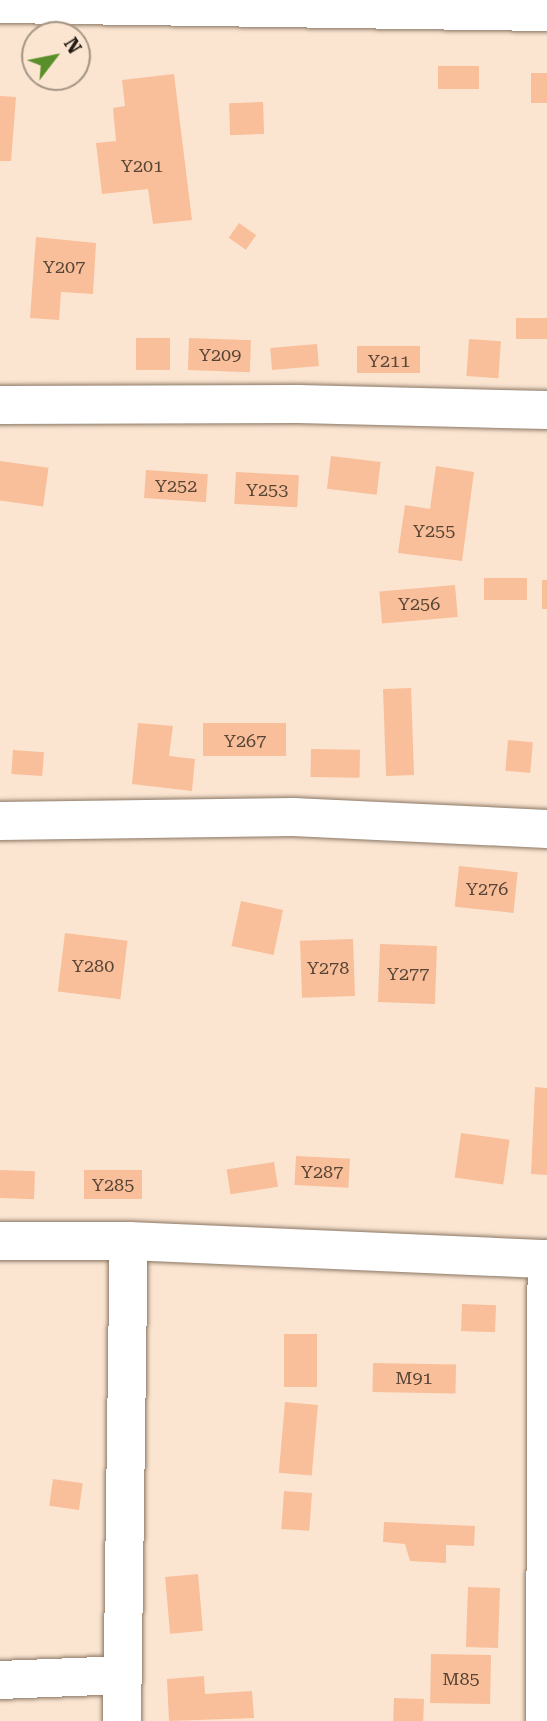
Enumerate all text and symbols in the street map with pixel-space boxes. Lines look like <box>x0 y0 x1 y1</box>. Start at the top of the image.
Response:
north arrow <box>21 21 91 91</box>
text: N <box>59 33 86 58</box>
house number: Y201 <box>121 155 163 177</box>
house number: Y207 <box>43 256 85 278</box>
house number: Y209 <box>199 344 241 366</box>
house number: Y211 <box>368 350 410 372</box>
house number: Y252 <box>155 475 197 497</box>
house number: Y253 <box>246 479 288 501</box>
house number: Y255 <box>413 520 455 542</box>
house number: Y256 <box>398 593 440 615</box>
house number: Y267 <box>224 730 266 752</box>
house number: Y276 <box>466 878 508 900</box>
house number: Y280 <box>72 955 114 977</box>
house number: Y278 <box>307 957 349 979</box>
house number: Y277 <box>387 963 429 985</box>
house number: Y287 <box>301 1161 343 1183</box>
house number: Y285 <box>92 1174 134 1196</box>
house number: M91 <box>395 1367 433 1389</box>
house number: M85 <box>442 1668 480 1690</box>

